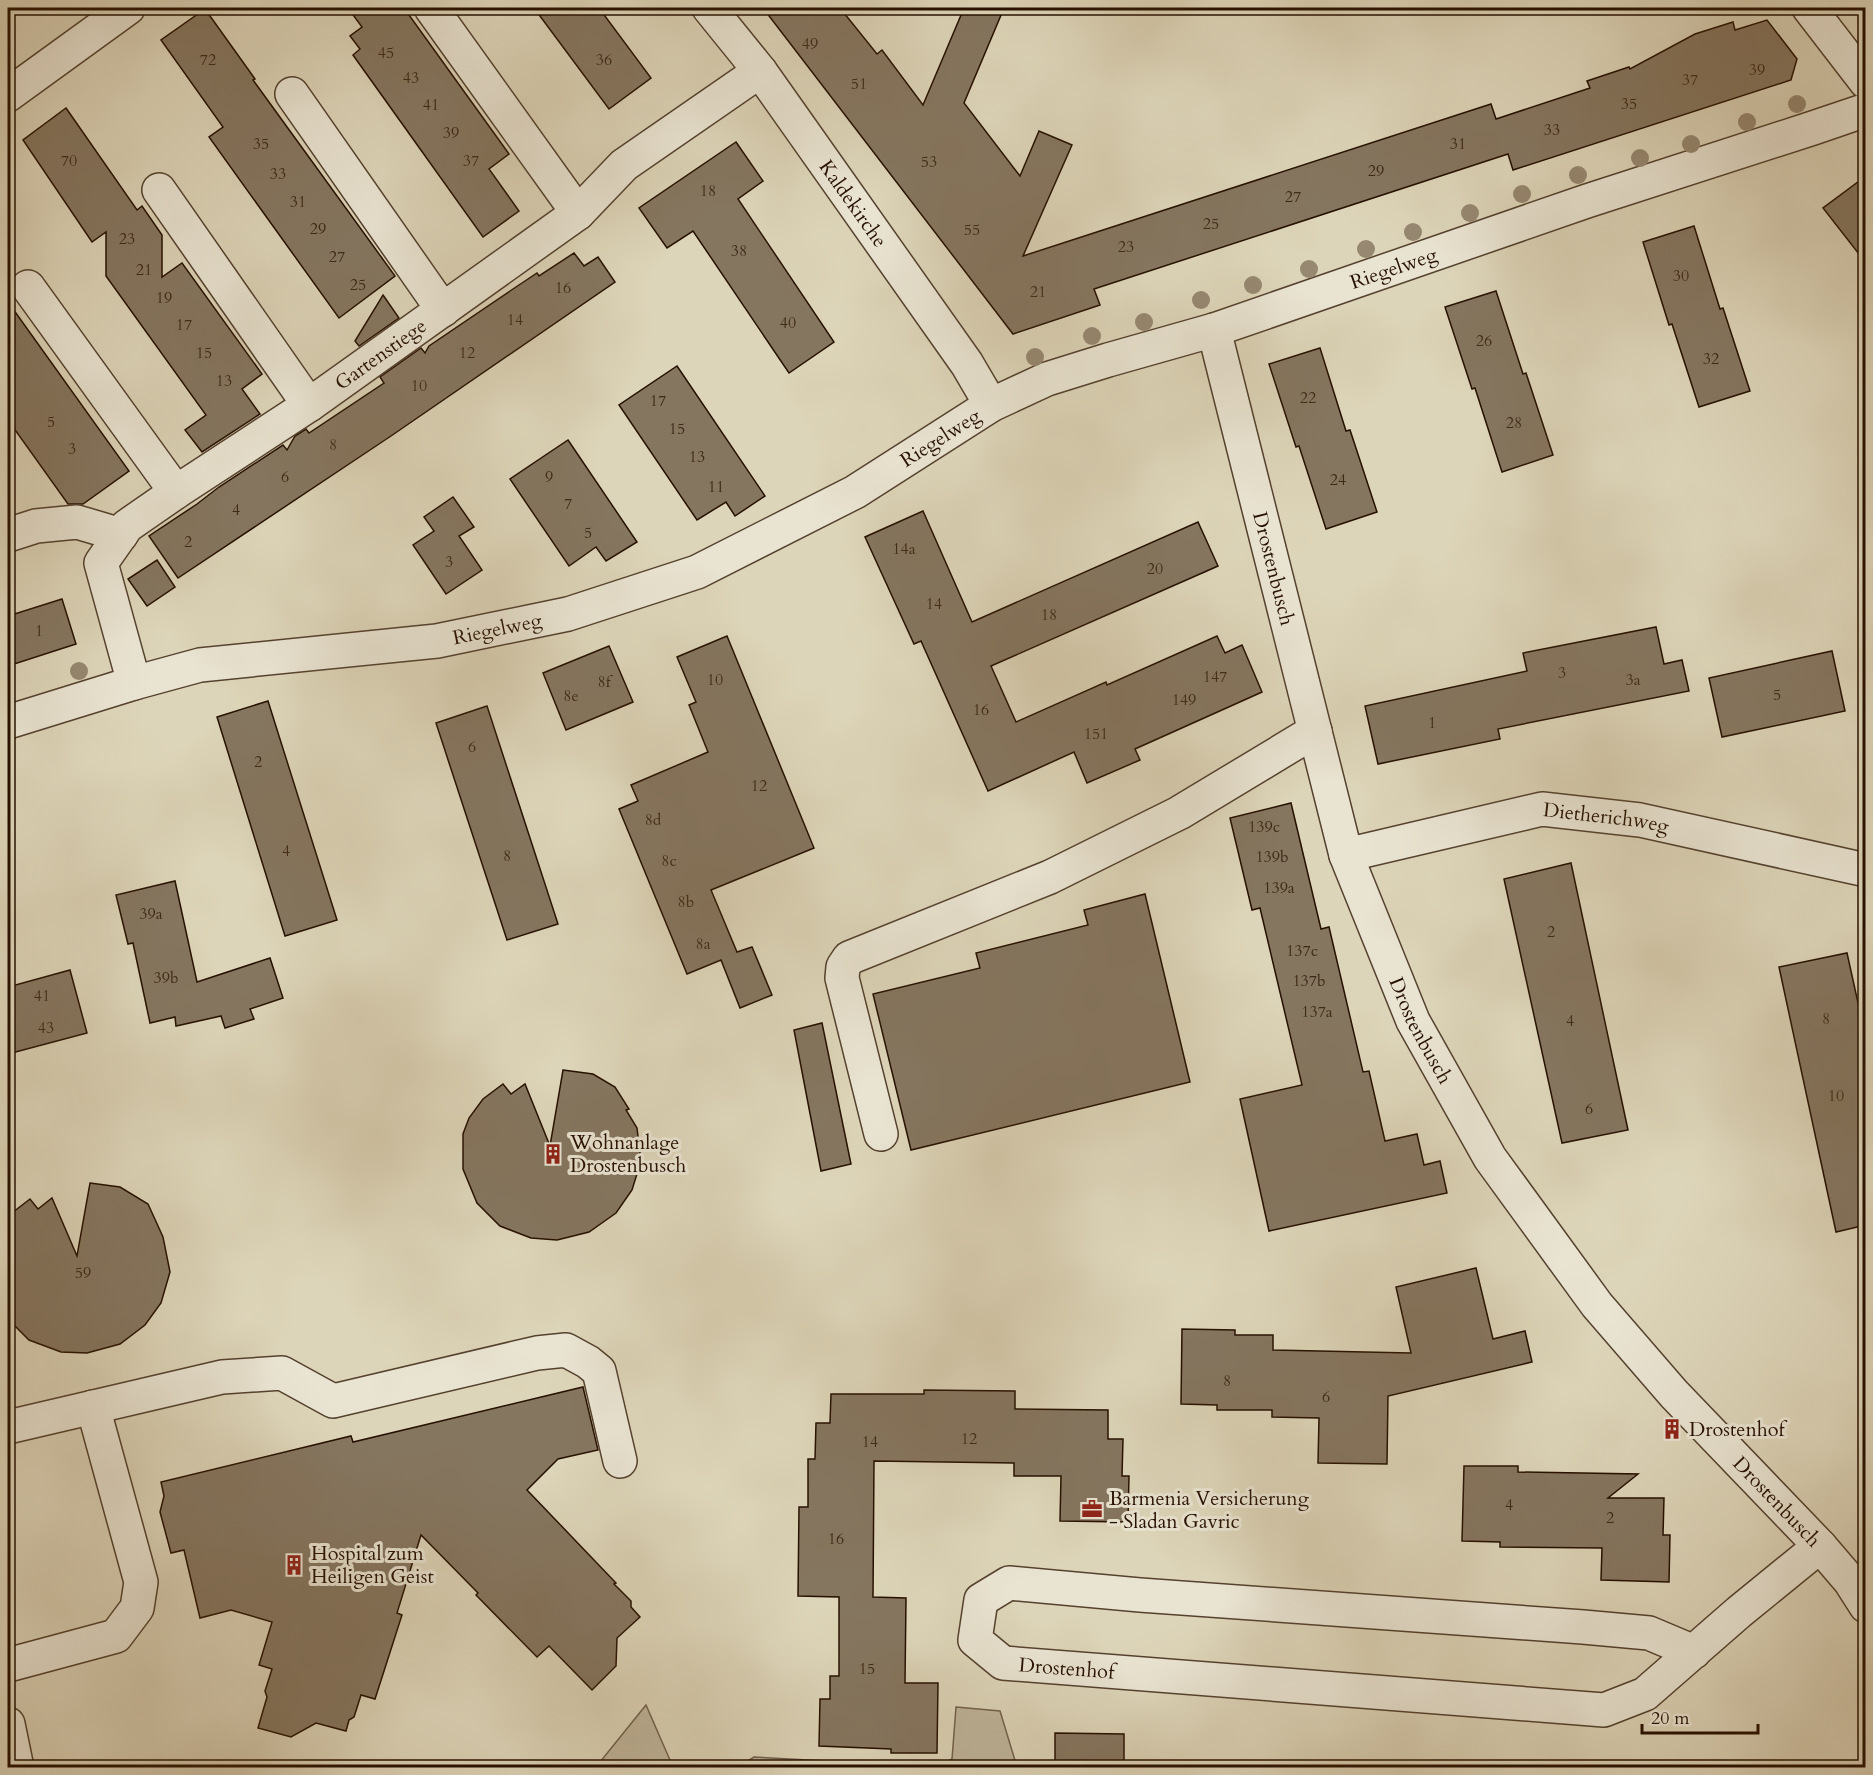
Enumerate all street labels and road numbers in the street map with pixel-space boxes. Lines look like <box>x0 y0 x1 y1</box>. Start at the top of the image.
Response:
street label: Kaldekirche <box>813 154 893 253</box>
street label: Riegelweg <box>1346 241 1441 296</box>
street label: Gartenstiege <box>329 312 432 396</box>
street label: Riegelweg <box>895 402 986 474</box>
street label: Drostenbusch <box>1246 509 1301 628</box>
street label: Riegelweg <box>450 607 545 651</box>
street label: Dietherichweg <box>1542 796 1672 840</box>
street label: Drostenbusch <box>1383 973 1459 1089</box>
street label: Drostenbusch <box>1727 1450 1827 1553</box>
street label: Drostenhof <box>1018 1651 1118 1686</box>

